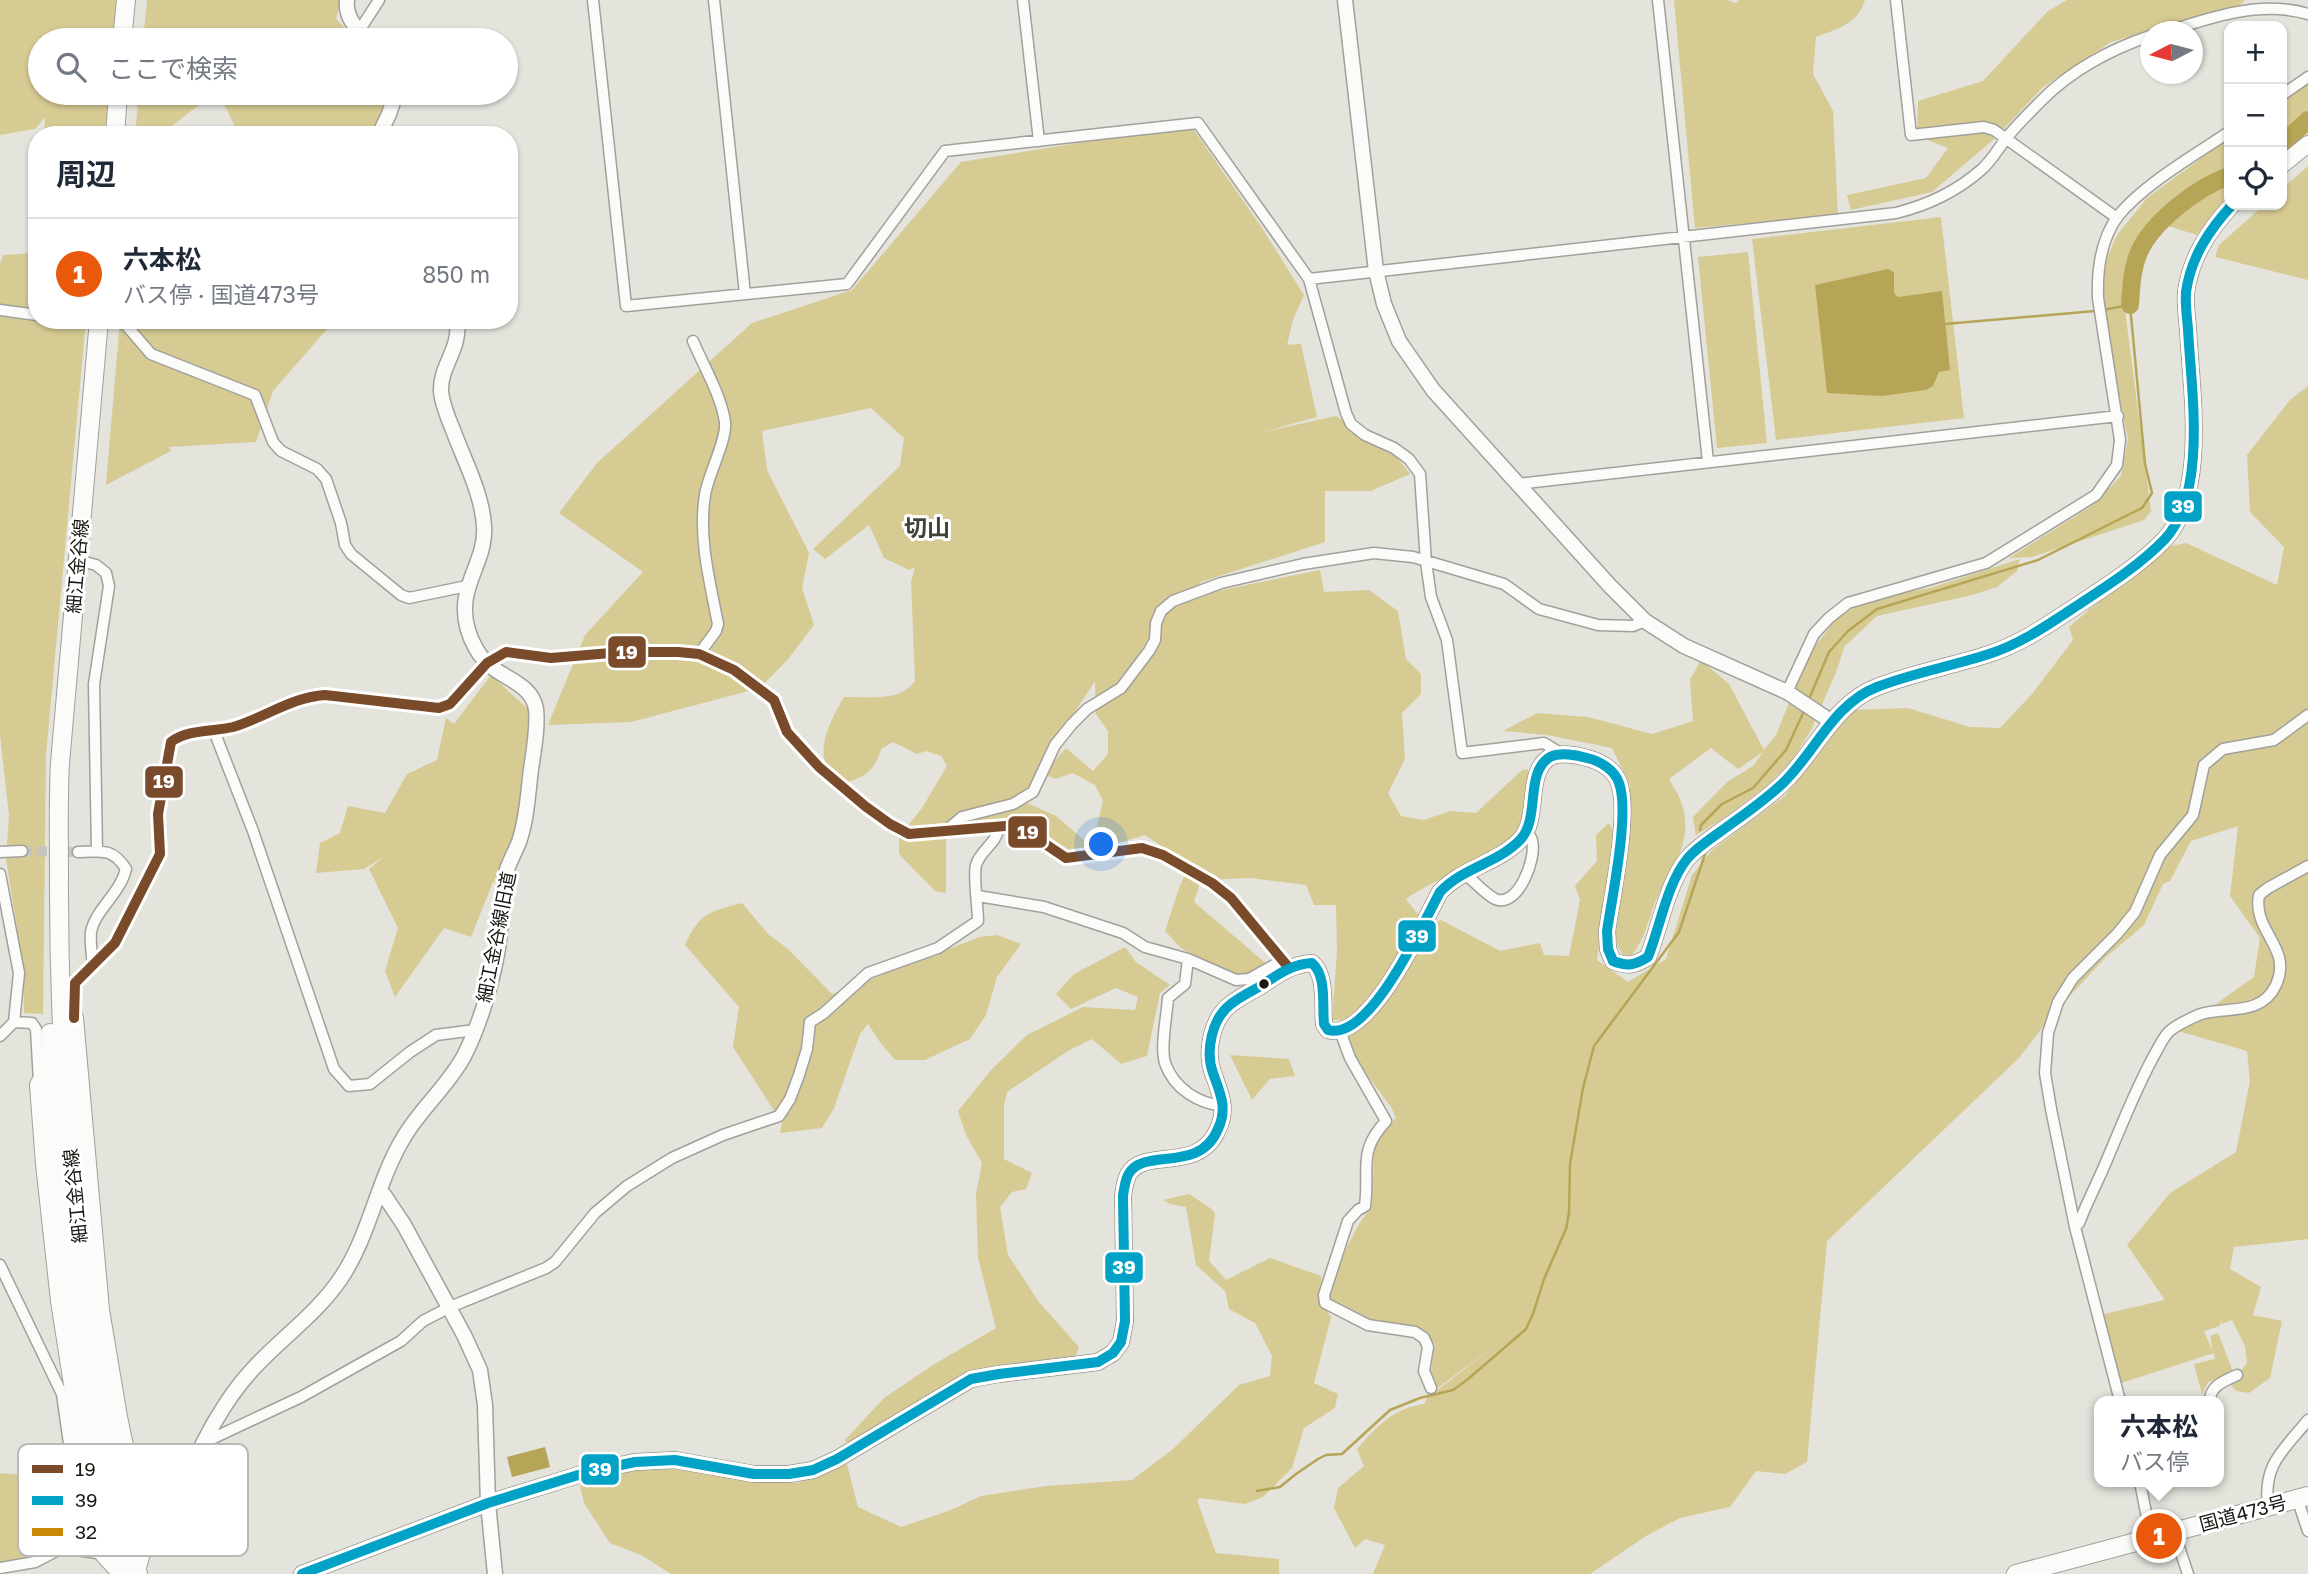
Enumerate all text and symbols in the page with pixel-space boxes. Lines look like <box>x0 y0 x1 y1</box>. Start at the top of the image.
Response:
north arrow <box>2140 21 2203 84</box>
map controls <box>2224 21 2287 210</box>
button: + <box>2224 21 2287 84</box>
search box <box>28 28 518 105</box>
icon: search <box>52 48 90 86</box>
text: ここで検索 <box>108 53 238 84</box>
button: − <box>2224 84 2287 147</box>
button: locate <box>2224 147 2287 210</box>
text: 周辺 <box>56 156 116 192</box>
text: 六本松 <box>123 244 201 275</box>
text: 1 <box>73 260 85 288</box>
text: 850 m <box>422 260 490 288</box>
text: バス停 · 国道473号 <box>123 280 319 308</box>
line badge: 39 <box>2163 490 2203 523</box>
text: 39 <box>2171 494 2195 517</box>
district label: 切山 <box>904 513 950 541</box>
street label: 細江金谷線 <box>61 518 92 614</box>
line badge: 19 <box>607 635 647 669</box>
text: 19 <box>616 640 638 663</box>
line badge: 19 <box>144 765 184 799</box>
text: 19 <box>153 769 175 792</box>
line badge: 19 <box>1007 815 1048 849</box>
text: 19 <box>1017 820 1039 843</box>
your location <box>1084 827 1118 861</box>
street label: 細江金谷線旧道 <box>472 869 519 1004</box>
line badge: 39 <box>1397 919 1437 953</box>
text: 39 <box>1405 924 1429 947</box>
unlabelled marker <box>1257 977 1271 991</box>
street label: 細江金谷線 <box>58 1148 91 1245</box>
line badge: 39 <box>1104 1251 1144 1284</box>
text: 39 <box>1112 1255 1136 1278</box>
popup <box>2094 1396 2224 1487</box>
text: 六本松 <box>2120 1411 2198 1442</box>
legend <box>18 1444 248 1556</box>
text: バス停 <box>2120 1447 2189 1475</box>
line badge: 39 <box>580 1453 620 1486</box>
text: 19 <box>75 1457 96 1480</box>
text: 39 <box>588 1457 612 1480</box>
text: 39 <box>75 1488 98 1511</box>
street label: 国道473号 <box>2197 1490 2289 1535</box>
pin: 1 <box>2136 1510 2182 1562</box>
text: 32 <box>75 1520 97 1543</box>

